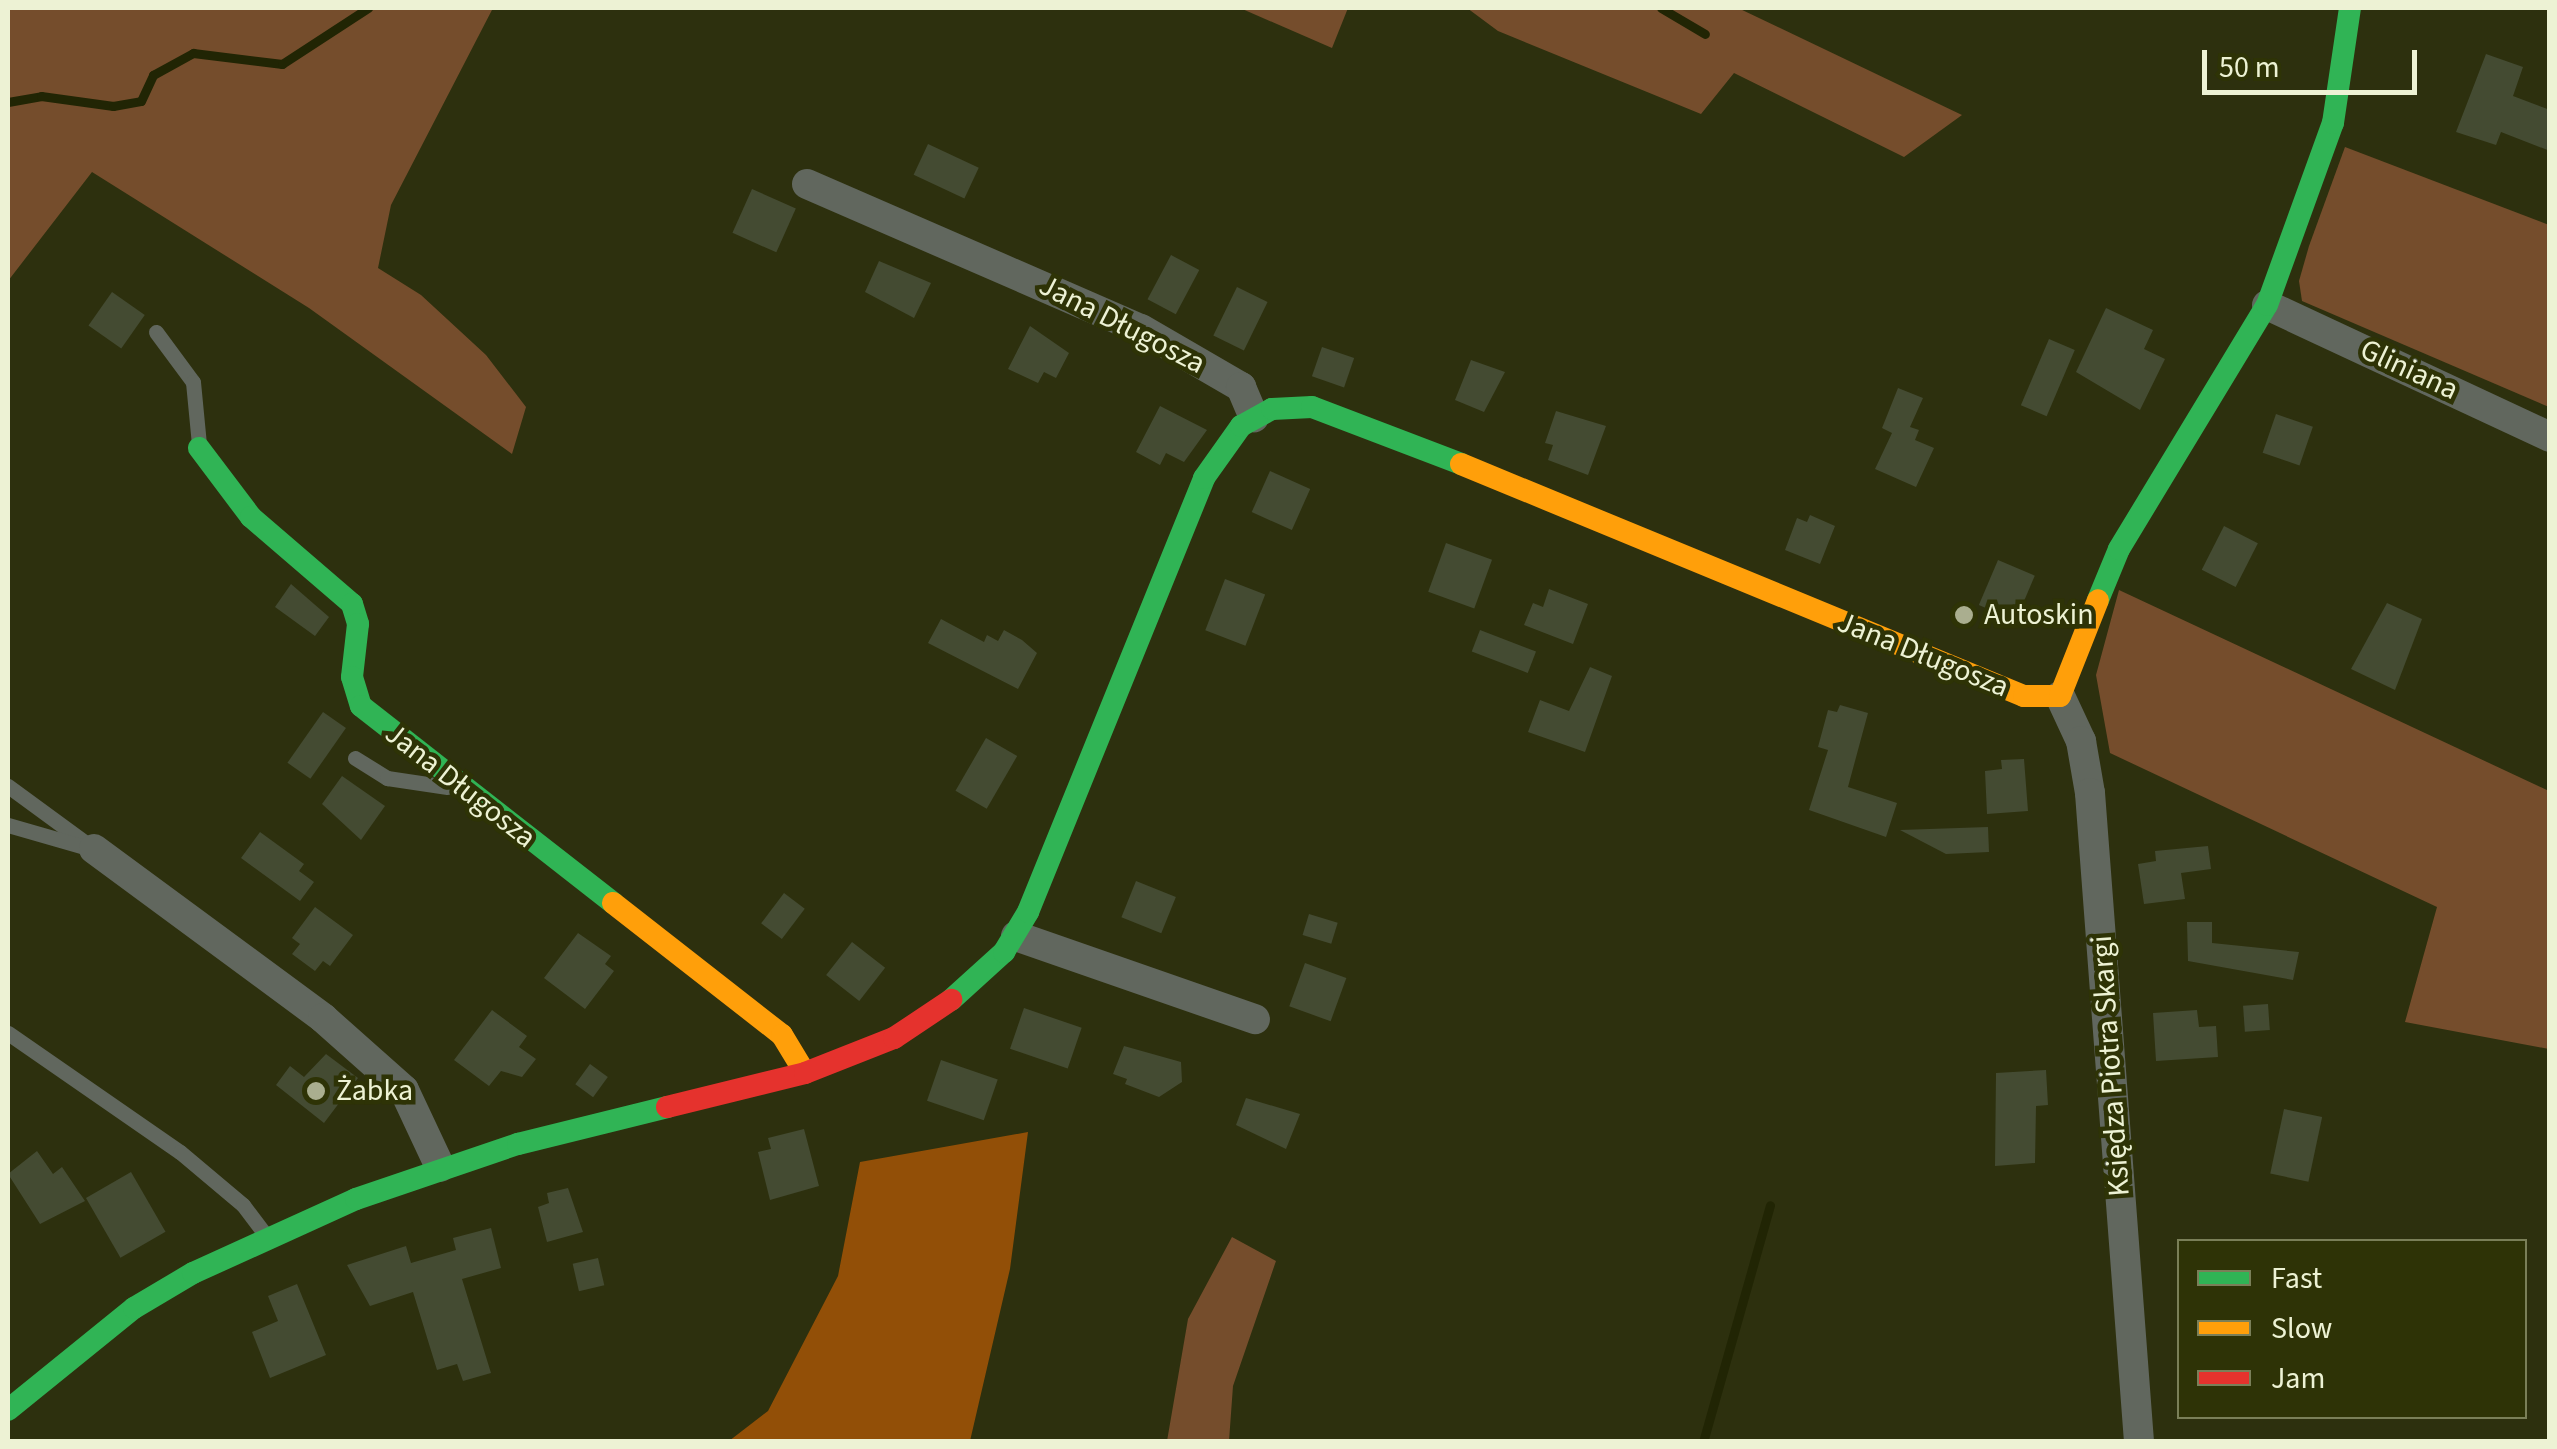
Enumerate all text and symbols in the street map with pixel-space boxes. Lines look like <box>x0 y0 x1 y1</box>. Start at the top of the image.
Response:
scale bar <box>2207 30 2422 92</box>
text: 50 m <box>2219 46 2280 89</box>
street label: Jana Długosza <box>1033 268 1211 382</box>
street label: Gliniana <box>2354 332 2464 408</box>
place label: Autoskin <box>1984 597 2094 633</box>
street label: Jana Długosza <box>1832 604 2014 706</box>
marker: Autoskin <box>1953 604 1975 626</box>
street label: Jana Długosza <box>377 716 543 856</box>
street label: Księdza Piotra Skargi <box>2084 934 2138 1198</box>
place label: Żabka <box>336 1073 413 1109</box>
marker: Żabka <box>305 1080 327 1102</box>
legend <box>2177 1239 2527 1419</box>
text: Fast <box>2271 1257 2322 1300</box>
text: Slow <box>2271 1307 2332 1350</box>
text: Jam <box>2271 1357 2325 1400</box>

